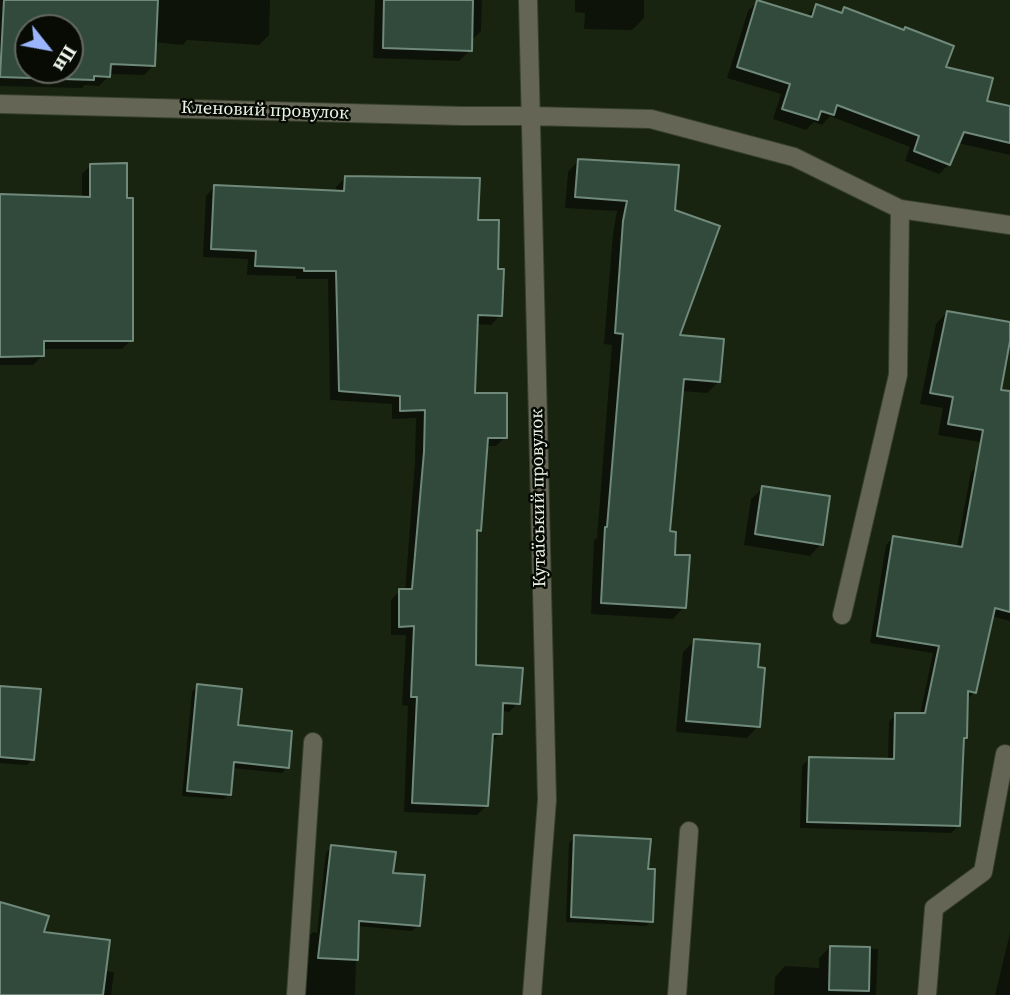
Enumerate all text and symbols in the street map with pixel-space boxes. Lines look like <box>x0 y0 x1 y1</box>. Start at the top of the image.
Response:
north arrow <box>14 14 84 84</box>
text: Пн <box>47 41 83 77</box>
street label: Кленовий провулок <box>181 97 349 125</box>
street label: Кутаїський провулок <box>527 409 551 587</box>

